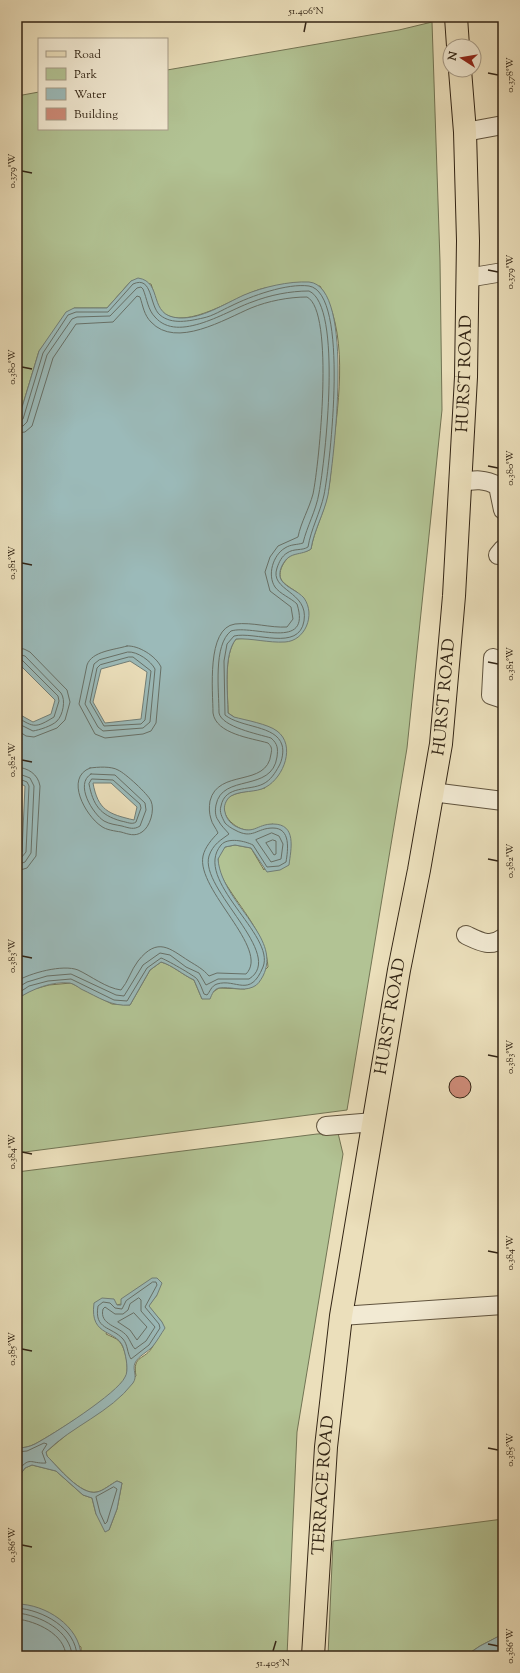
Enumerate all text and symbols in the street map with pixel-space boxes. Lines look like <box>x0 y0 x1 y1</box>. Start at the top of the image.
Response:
text: 51.406°N <box>287 4 324 19</box>
legend <box>38 38 168 130</box>
north arrow <box>442 38 482 78</box>
text: Road <box>74 46 101 64</box>
text: N <box>444 50 462 63</box>
text: 0.378°W <box>503 57 518 93</box>
text: Park <box>74 66 97 84</box>
text: Water <box>74 86 107 104</box>
text: Building <box>74 106 118 124</box>
text: 0.379°W <box>5 154 20 188</box>
text: 0.379°W <box>503 255 518 289</box>
street label: HURST ROAD <box>451 315 479 433</box>
text: 0.380°W <box>5 349 20 385</box>
text: 0.380°W <box>503 450 518 486</box>
text: 0.381°W <box>5 546 20 580</box>
street label: HURST ROAD <box>427 638 462 758</box>
text: 0.381°W <box>503 647 518 681</box>
text: 0.382°W <box>5 743 20 777</box>
text: 0.382°W <box>503 844 518 878</box>
text: 0.383°W <box>5 939 20 973</box>
street label: HURST ROAD <box>370 956 413 1076</box>
text: 0.383°W <box>503 1040 518 1074</box>
text: 0.384°W <box>5 1134 20 1170</box>
text: 0.384°W <box>503 1235 518 1271</box>
text: 0.385°W <box>5 1332 20 1366</box>
street label: TERRACE ROAD <box>307 1414 342 1556</box>
text: 0.385°W <box>503 1433 518 1467</box>
text: 0.386°W <box>5 1527 20 1563</box>
text: 0.386°W <box>503 1628 518 1664</box>
text: 51.405°N <box>255 1656 290 1671</box>

